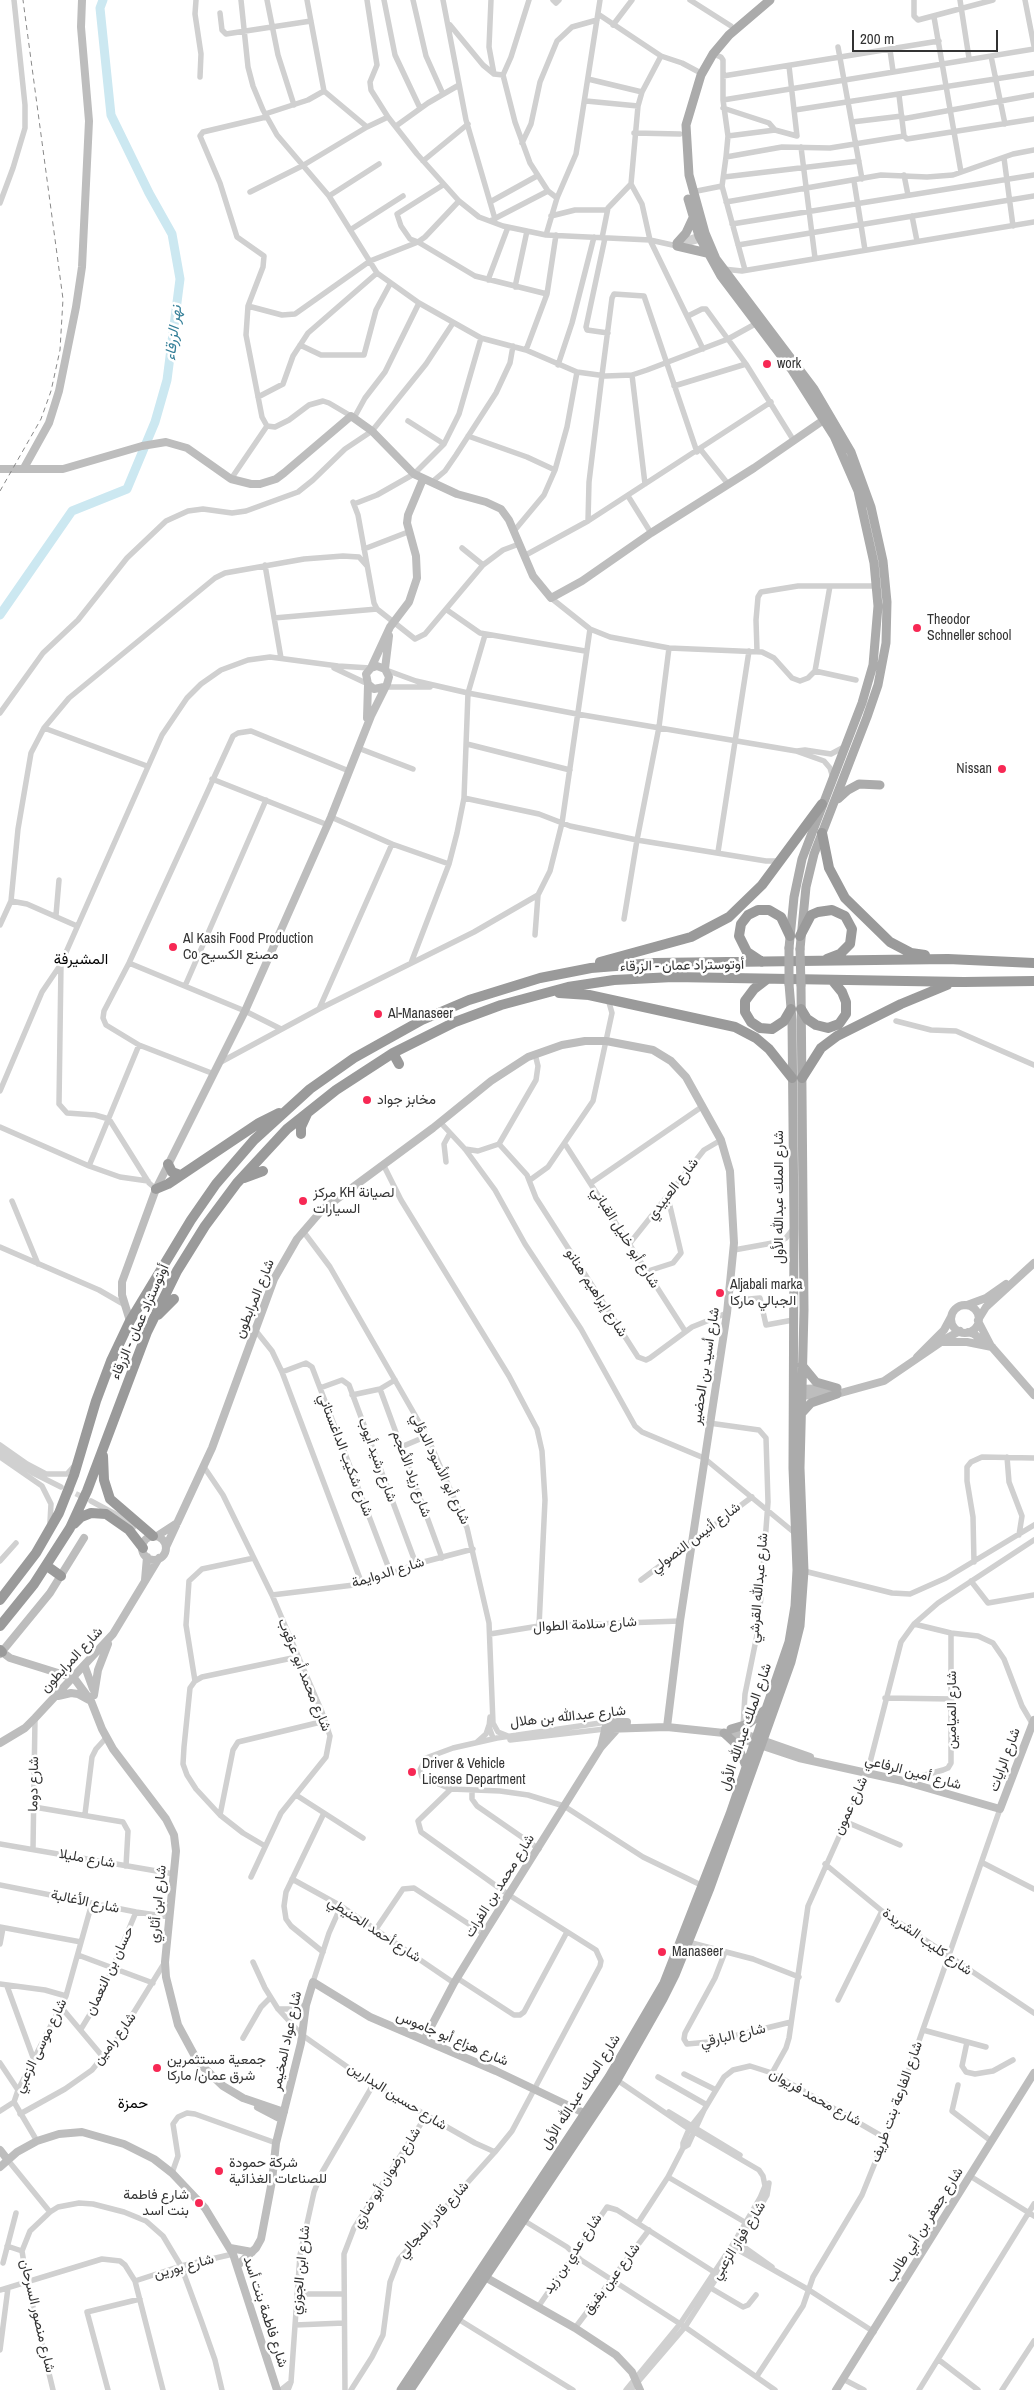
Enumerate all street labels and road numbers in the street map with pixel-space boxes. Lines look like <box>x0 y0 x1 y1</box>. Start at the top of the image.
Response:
street label: أوتوستراد عمان - الزرقاء <box>620 957 744 975</box>
street label: شارع الملك عبدالله الأول <box>771 1130 787 1264</box>
street label: شارع العبيدي <box>644 1155 702 1223</box>
street label: شارع أبو خليل القباني <box>587 1184 663 1292</box>
street label: شارع إبراهيم هنانو <box>561 1246 631 1340</box>
street label: شارع المرابطون <box>232 1257 278 1341</box>
street label: أوتوستراد عمان - الزرقاء <box>107 1262 173 1382</box>
street label: شارع أسيد بن الحضير <box>688 1306 724 1426</box>
street label: شارع شكيب الداغستاني <box>314 1391 376 1519</box>
street label: شارع أبو الأسود الدؤلي <box>407 1411 473 1527</box>
street label: شارع رشيد أيوب <box>354 1415 400 1505</box>
street label: شارع زياد الأعجم <box>388 1428 434 1520</box>
street label: شارع أنيس النصولي <box>648 1499 744 1577</box>
street label: شارع عبدالله القرشي <box>746 1532 772 1644</box>
street label: شارع الدوايمة <box>350 1554 426 1592</box>
street label: شارع سلامة الطوال <box>533 1614 637 1636</box>
street label: شارع محمد أبو عرقوب <box>274 1616 334 1734</box>
street label: شارع المرابطون <box>37 1624 107 1696</box>
street label: شارع الملك عبدالله الأول <box>716 1661 776 1793</box>
street label: شارع الميامين <box>944 1671 960 1749</box>
street label: شارع عبدالله بن هلال <box>509 1703 627 1731</box>
street label: شارع الرايات <box>986 1726 1024 1794</box>
street label: شارع أمين الرفاعي <box>863 1752 963 1794</box>
street label: شارع دوما <box>25 1756 43 1812</box>
street label: شارع عمون <box>830 1774 872 1838</box>
street label: شارع محمد بن الفرات <box>461 1831 539 1941</box>
street label: شارع مليلا <box>58 1846 116 1872</box>
street label: شارع ابن أثاري <box>146 1864 170 1944</box>
street label: شارع الأغالبة <box>49 1887 121 1917</box>
street label: شارع أحمد الحنيطي <box>324 1894 424 1966</box>
street label: شارع كليب الشريدة <box>879 1905 975 1979</box>
street label: حسان بن النعمان <box>82 1924 138 2018</box>
street label: شارع عواد المخيمر <box>268 1990 306 2092</box>
street label: شارع موسى الزعبي <box>11 1996 71 2096</box>
street label: شارع هزاع أبو جاموس <box>393 2008 511 2070</box>
street label: شارع رامين <box>90 2009 140 2069</box>
street label: شارع البارقي <box>699 2020 767 2052</box>
street label: شارع الملك عبدالله الأول <box>538 2031 624 2153</box>
street label: شارع الفارعة بنت طريف <box>867 2039 927 2165</box>
street label: شارع حسين البدارين <box>344 2060 450 2134</box>
street label: شارع محمد فريوان <box>766 2066 864 2130</box>
street label: شارع رضوان أبو ضاري <box>349 2124 425 2232</box>
street label: شارع جعفر بن أبي طالب <box>883 2164 967 2286</box>
street label: شارع قادر المجالي <box>395 2178 473 2262</box>
street label: شارع فواز الزعبي <box>708 2199 770 2283</box>
street label: شارع عدي بن زيد <box>540 2211 606 2297</box>
street label: شارع ابن الجوزي <box>288 2225 314 2315</box>
street label: شارع عين بقيق <box>580 2240 644 2318</box>
street label: شارع بورين <box>152 2251 216 2283</box>
street label: شارع فاطمة بنت أسد <box>239 2254 291 2370</box>
street label: شارع منصور السرحان <box>16 2258 58 2374</box>

